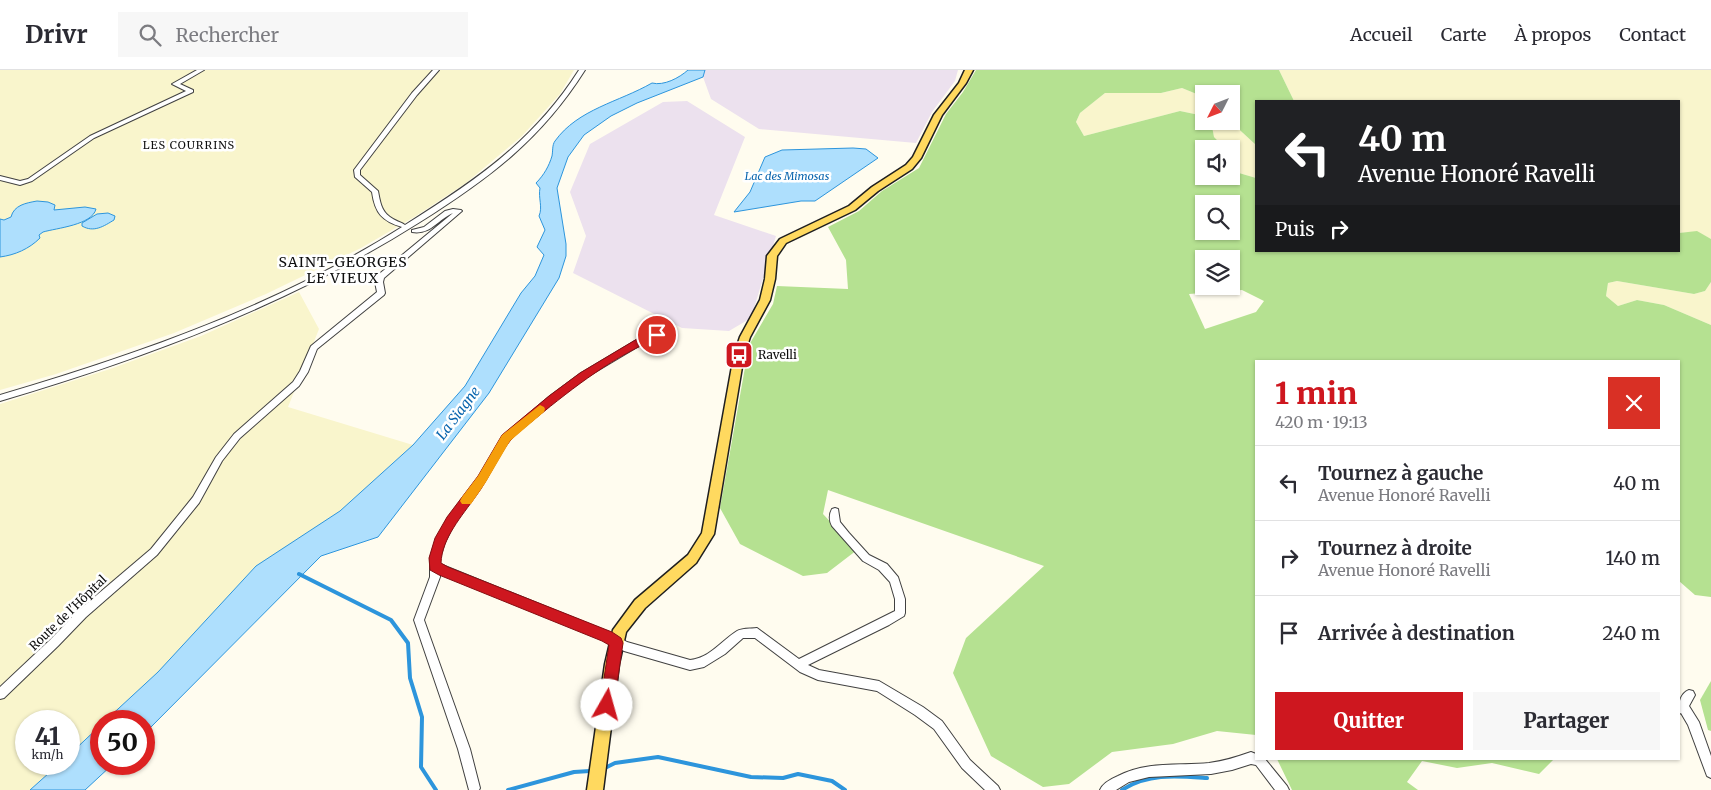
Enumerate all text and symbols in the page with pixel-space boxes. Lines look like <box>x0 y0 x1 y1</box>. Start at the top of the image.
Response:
search box <box>118 12 468 57</box>
text: Drivr <box>25 19 88 50</box>
icon: search <box>136 21 164 49</box>
text: Rechercher <box>176 23 279 47</box>
text: Accueil <box>1350 23 1413 46</box>
text: Carte <box>1441 23 1486 46</box>
text: À propos <box>1514 23 1591 46</box>
text: Contact <box>1619 23 1686 46</box>
north arrow <box>1195 85 1240 130</box>
map controls <box>1195 85 1240 295</box>
text: 40 m <box>1358 117 1446 161</box>
icon: left <box>1275 120 1340 185</box>
district label: LES COURRINS <box>143 138 235 152</box>
button: sound <box>1195 140 1240 185</box>
text: Avenue Honoré Ravelli <box>1358 160 1595 188</box>
water label: Lac des Mimosas <box>745 169 830 183</box>
button: search <box>1195 195 1240 240</box>
icon: right <box>1325 215 1353 243</box>
text: Puis <box>1275 217 1315 241</box>
button: layers <box>1195 250 1240 295</box>
district label: SAINT-GEORGES LE VIEUX <box>279 253 407 287</box>
pin <box>636 314 678 356</box>
icon: arrive <box>643 321 671 349</box>
bus stop icon: Ravelli <box>724 340 754 370</box>
place label: Ravelli <box>758 347 797 362</box>
text: 1 min <box>1275 374 1357 412</box>
button: close <box>1608 377 1660 429</box>
water label: La Siagne <box>432 383 484 443</box>
text: 420 m · 19:13 <box>1275 412 1368 432</box>
text: Tournez à gauche <box>1318 461 1483 485</box>
icon: left <box>1275 469 1303 497</box>
text: 40 m <box>1613 471 1660 495</box>
text: Avenue Honoré Ravelli <box>1318 485 1491 505</box>
text: Tournez à droite <box>1318 536 1472 560</box>
icon: right <box>1275 544 1303 572</box>
text: 140 m <box>1605 546 1660 570</box>
text: Avenue Honoré Ravelli <box>1318 560 1491 580</box>
street label: Route de l'Hôpital <box>26 572 110 653</box>
icon: arrive <box>1275 619 1303 647</box>
text: Arrivée à destination <box>1318 621 1515 645</box>
text: 240 m <box>1602 621 1660 645</box>
position arrow <box>580 678 632 730</box>
button: Quitter <box>1275 692 1463 750</box>
button: Partager <box>1473 692 1660 750</box>
speed limit sign: 50 <box>90 710 155 775</box>
text: 41 <box>35 720 60 752</box>
text: km/h <box>32 747 63 762</box>

